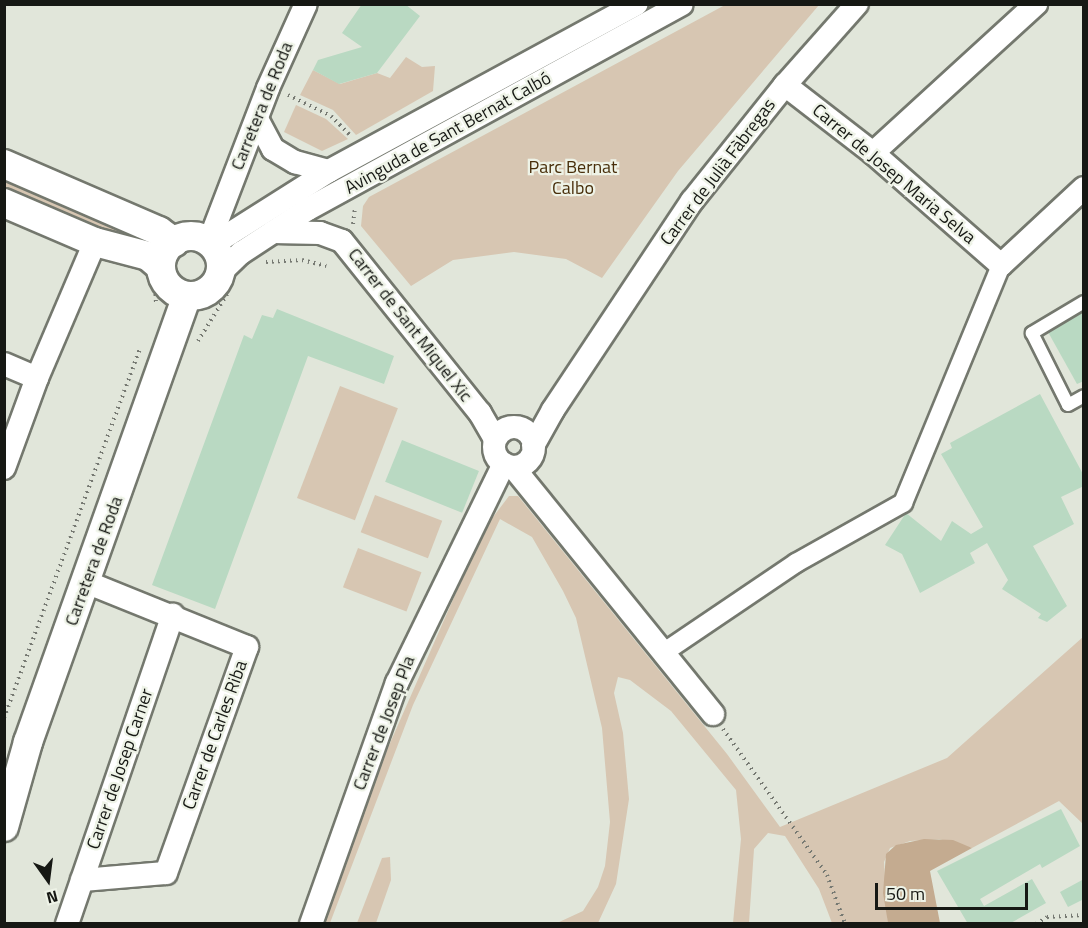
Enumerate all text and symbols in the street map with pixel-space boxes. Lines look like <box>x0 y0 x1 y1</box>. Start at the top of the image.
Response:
street label: Carretera de Roda <box>226 39 298 173</box>
street label: Avinguda de Sant Bernat Calbó <box>341 67 555 199</box>
street label: Carrer de Julià Fàbregas <box>656 94 780 250</box>
street label: Carrer de Josep Maria Selva <box>808 99 980 249</box>
park label: Parc Bernat Calbo <box>529 157 617 200</box>
street label: Carrer de Sant Miquel Xic <box>343 244 477 406</box>
street label: Carretera de Roda <box>61 493 127 629</box>
street label: Carrer de Josep Pla <box>348 653 420 793</box>
street label: Carrer de Carles Riba <box>178 658 252 812</box>
street label: Carrer de Josep Carner <box>82 686 158 852</box>
north arrow <box>18 850 78 910</box>
scale bar <box>878 871 1031 909</box>
text: 50 m <box>886 880 925 907</box>
text: N <box>44 884 61 910</box>

